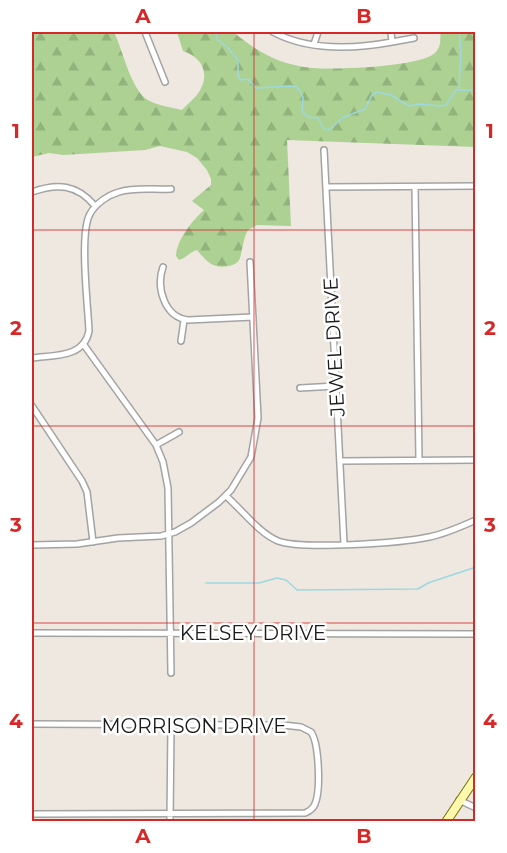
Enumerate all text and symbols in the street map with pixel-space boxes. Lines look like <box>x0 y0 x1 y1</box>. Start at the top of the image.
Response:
text: A <box>134 4 151 28</box>
text: B <box>356 4 372 28</box>
text: 1 <box>12 119 20 143</box>
text: 1 <box>486 119 494 143</box>
street label: JEWEL DRIVE <box>318 277 350 418</box>
text: 2 <box>10 316 22 340</box>
text: 2 <box>484 316 496 340</box>
text: 3 <box>9 513 22 537</box>
text: 3 <box>483 513 496 537</box>
street label: KELSEY DRIVE <box>180 621 326 645</box>
text: 4 <box>9 709 23 733</box>
text: 4 <box>483 709 497 733</box>
street label: MORRISON DRIVE <box>101 714 287 738</box>
text: A <box>134 824 151 848</box>
text: B <box>356 824 372 848</box>

